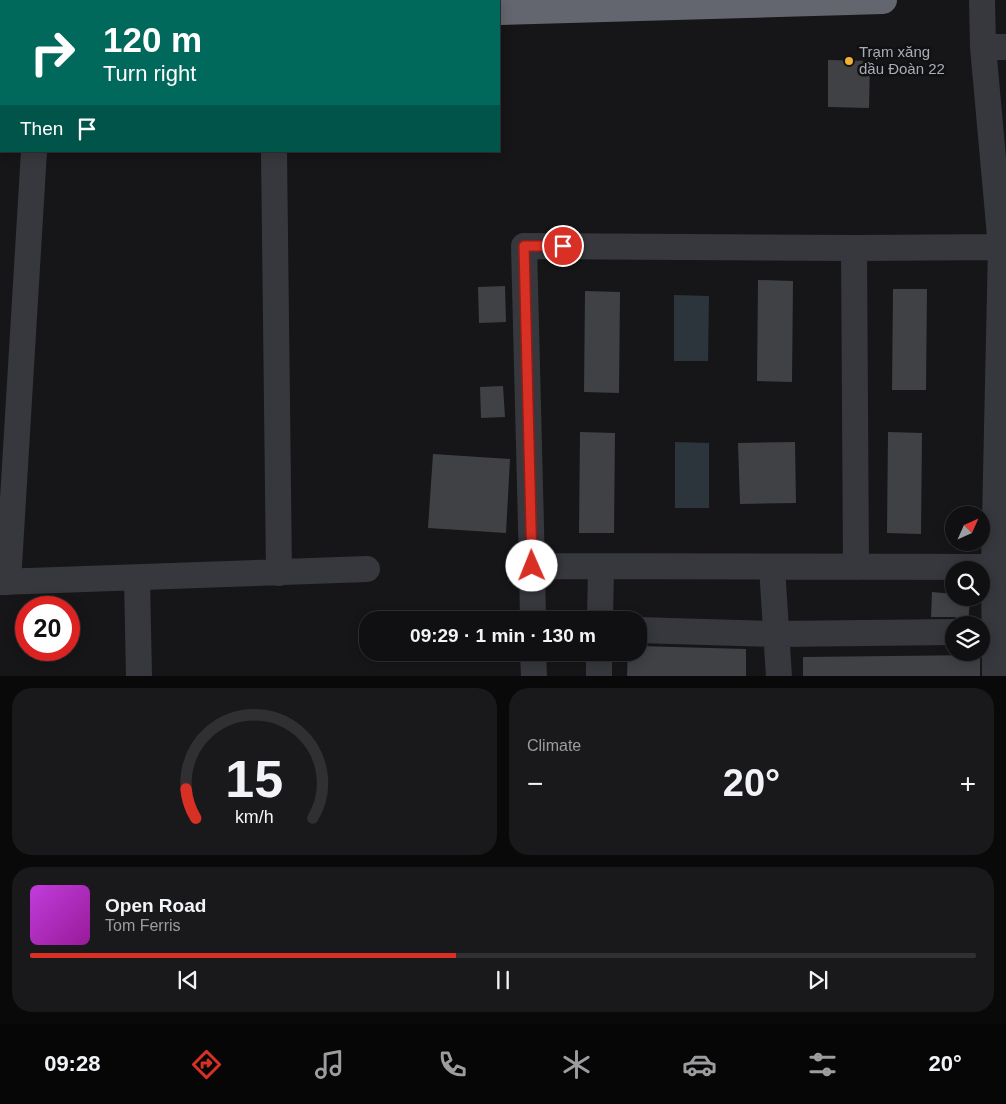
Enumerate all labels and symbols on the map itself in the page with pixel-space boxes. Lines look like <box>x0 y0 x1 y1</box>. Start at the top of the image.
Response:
place label: Trạm xăng dầu Đoàn 22 <box>859 43 945 77</box>
marker: Trạm xăng dầu Đoàn 22 <box>843 55 855 67</box>
pin <box>542 225 584 267</box>
north arrow <box>945 506 990 551</box>
position arrow <box>505 539 557 591</box>
speed limit sign: 20 <box>15 596 80 661</box>

